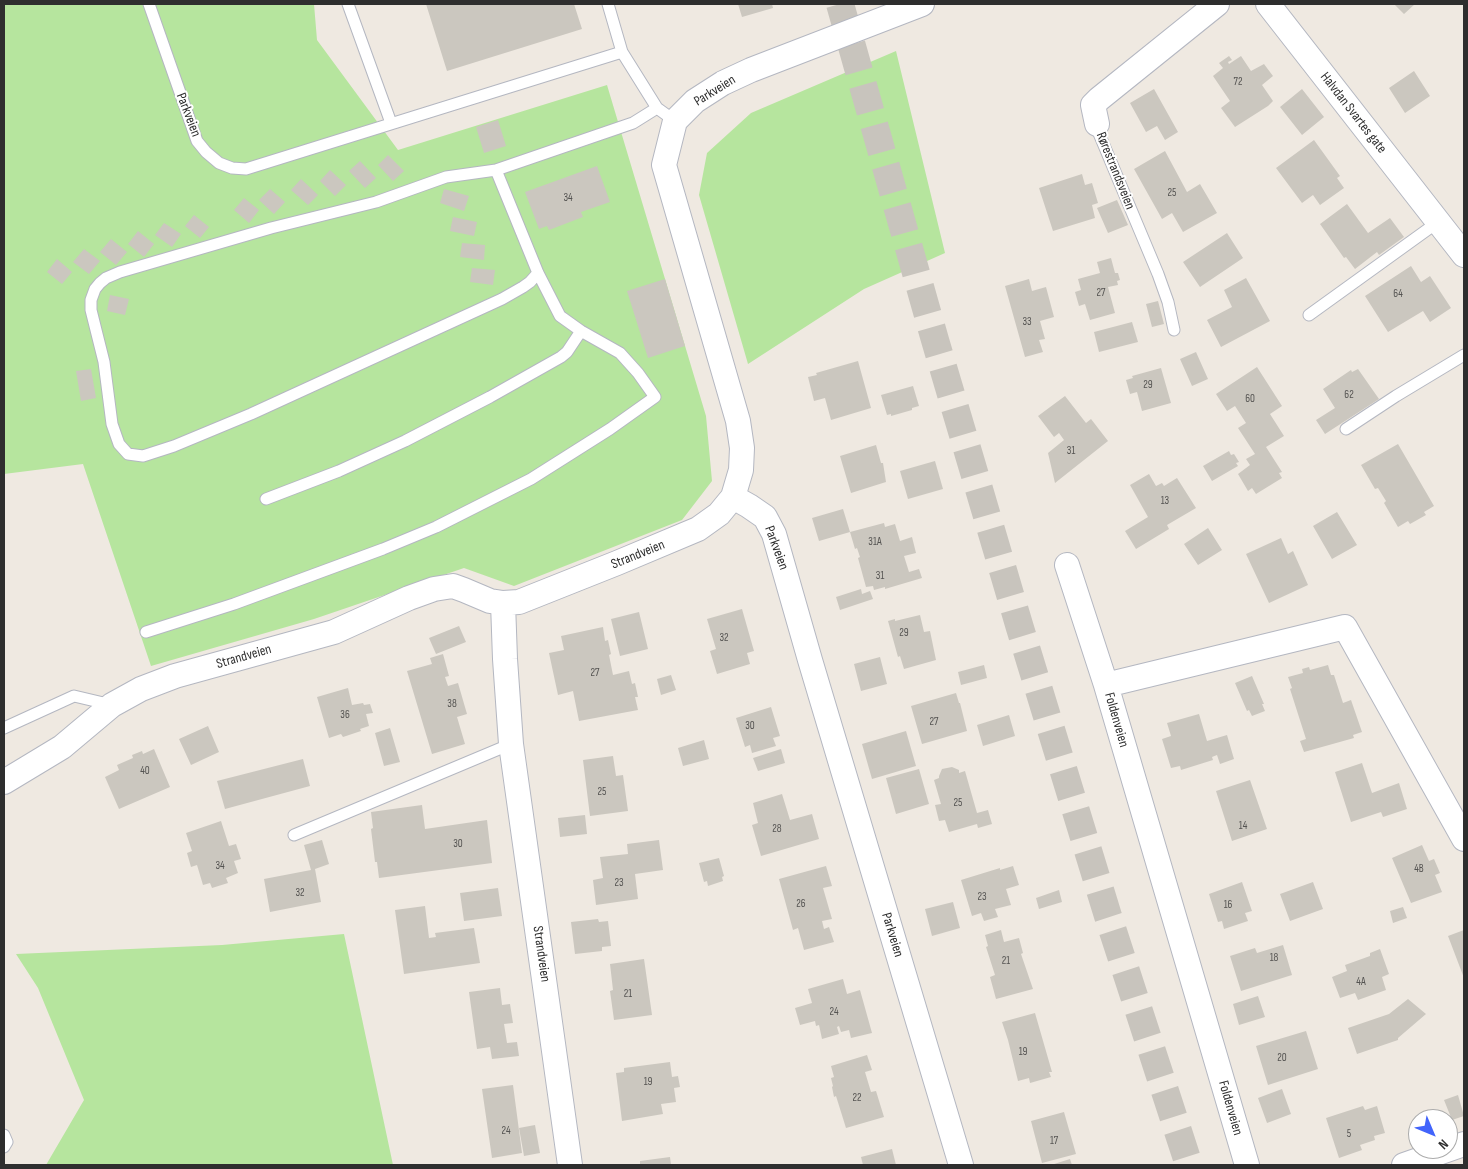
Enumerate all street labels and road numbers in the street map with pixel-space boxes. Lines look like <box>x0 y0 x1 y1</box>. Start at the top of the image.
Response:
street label: Halvdan Svartes gate <box>1316 69 1390 157</box>
street label: Parkveien <box>691 72 739 110</box>
street label: Parkveien <box>172 91 204 139</box>
street label: Rørestrandsveien <box>1092 130 1138 212</box>
street label: Parkveien <box>760 524 792 572</box>
street label: Strandveien <box>609 537 667 573</box>
street label: Strandveien <box>215 641 273 673</box>
street label: Foldenveien <box>1100 691 1132 749</box>
street label: Parkveien <box>877 911 907 959</box>
street label: Strandveien <box>529 925 553 983</box>
street label: Foldenveien <box>1214 1079 1246 1137</box>

